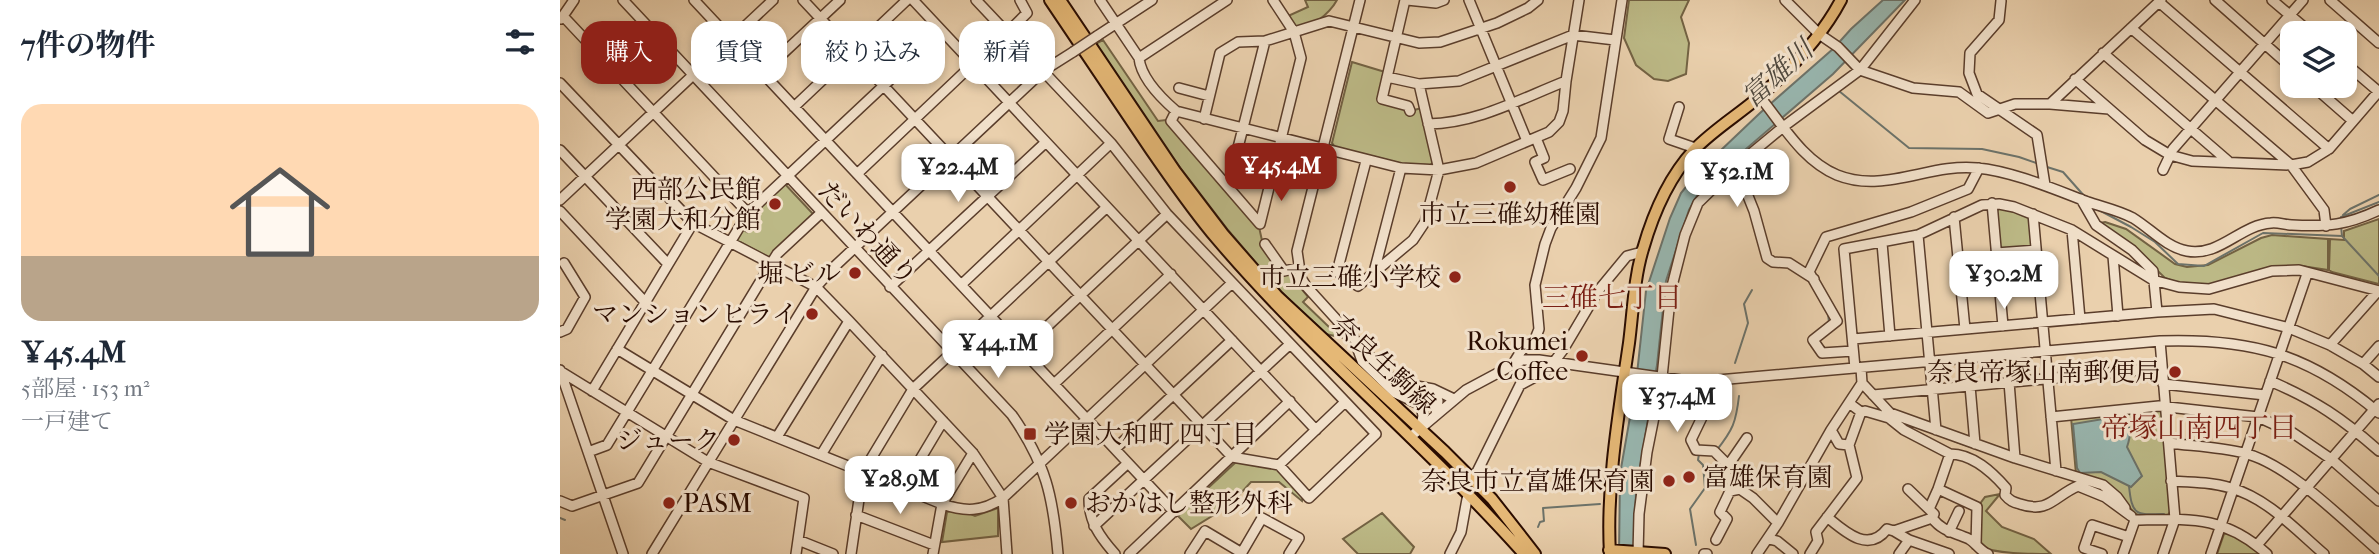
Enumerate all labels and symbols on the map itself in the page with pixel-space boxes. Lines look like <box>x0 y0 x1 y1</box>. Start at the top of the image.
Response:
water label: 富雄川 <box>1735 31 1822 114</box>
pin: ¥22.4M <box>901 144 1015 204</box>
pin: ¥45.4M <box>1224 144 1338 203</box>
pin: ¥52.1M <box>1680 150 1794 209</box>
place label: 西部公民館 学園大和分館 <box>605 174 761 235</box>
street label: だいわ通り <box>812 175 923 291</box>
marker: 市立三碓幼稚園 <box>1502 179 1518 195</box>
marker: 西部公民館 学園大和分館 <box>767 196 783 212</box>
place label: 市立三碓幼稚園 <box>1419 199 1601 230</box>
pin: ¥30.2M <box>1947 252 2061 311</box>
place label: 堀 ビル <box>757 258 841 289</box>
place label: 市立三碓小学校 <box>1259 262 1441 293</box>
marker: 堀 ビル <box>847 265 863 281</box>
marker: 市立三碓小学校 <box>1447 269 1463 285</box>
district label: 三碓七丁目 <box>1542 281 1682 314</box>
place label: マンションヒライ <box>592 299 798 330</box>
marker: マンションヒライ <box>804 306 820 322</box>
street label: 奈良生駒線 <box>1326 309 1442 420</box>
pin: ¥44.1M <box>941 320 1055 380</box>
place label: Rokumei Coffee <box>1466 326 1568 387</box>
marker: Rokumei Coffee <box>1574 348 1590 364</box>
place label: 奈良帝塚山南郵便局 <box>1927 357 2161 388</box>
marker: 奈良帝塚山南郵便局 <box>2167 364 2183 380</box>
pin: ¥37.4M <box>1620 374 1734 434</box>
district label: 帝塚山南四丁目 <box>2101 411 2297 444</box>
place label: 学園大和町 四丁目 <box>1044 419 1258 450</box>
place label: ジューク <box>617 425 720 456</box>
marker: 学園大和町 四丁目 <box>1022 426 1038 442</box>
marker: ジューク <box>726 432 742 448</box>
pin: ¥28.9M <box>843 456 957 516</box>
place label: 富雄保育園 <box>1703 462 1833 493</box>
place label: 奈良市立富雄保育園 <box>1421 466 1655 497</box>
marker: 富雄保育園 <box>1681 469 1697 485</box>
marker: 奈良市立富雄保育園 <box>1661 473 1677 489</box>
place label: PASM <box>683 488 752 519</box>
place label: おかはし整形外科 <box>1085 488 1293 519</box>
marker: PASM <box>661 495 677 511</box>
marker: おかはし整形外科 <box>1063 495 1079 511</box>

